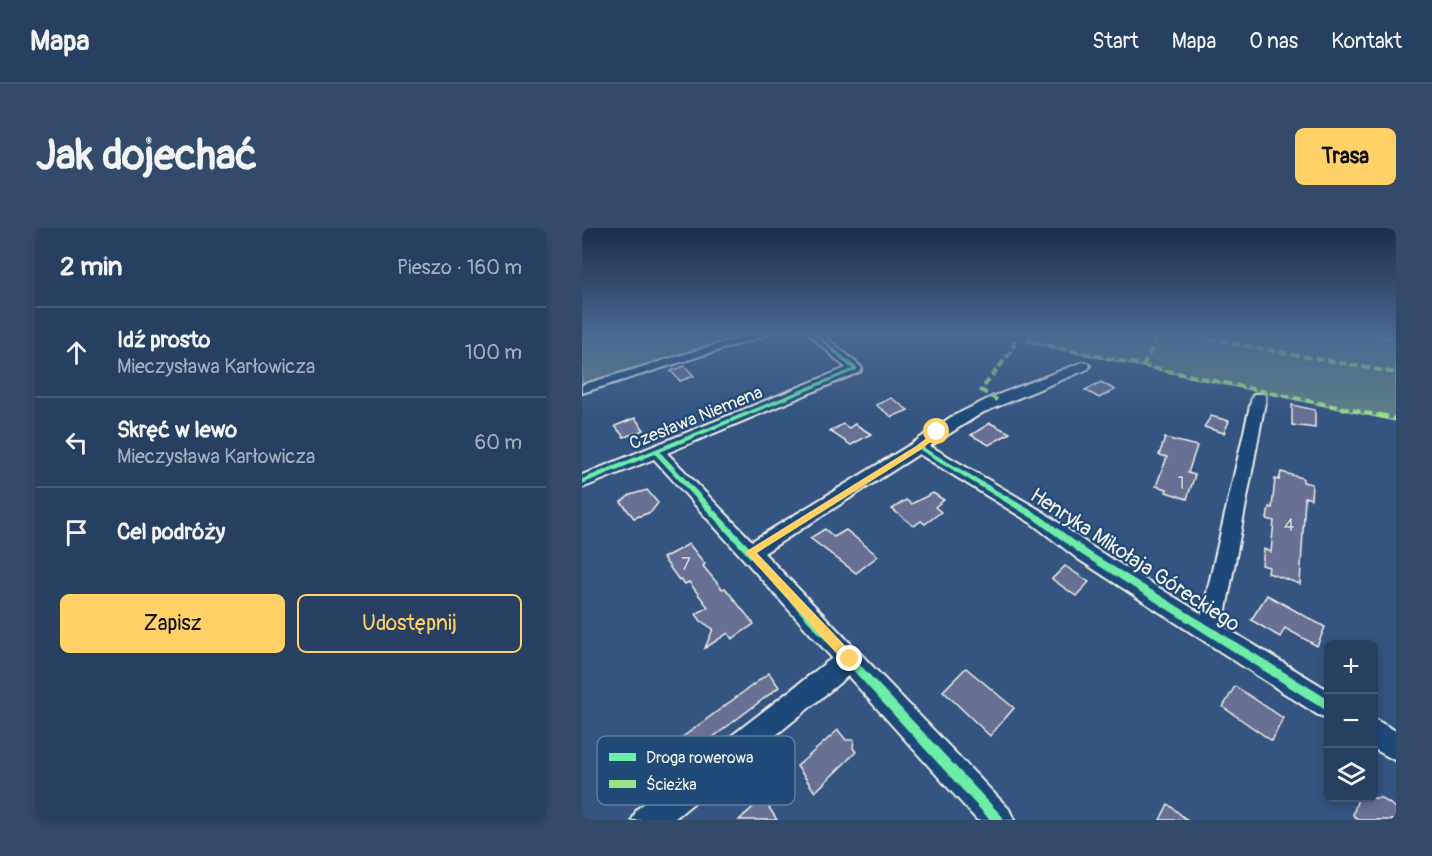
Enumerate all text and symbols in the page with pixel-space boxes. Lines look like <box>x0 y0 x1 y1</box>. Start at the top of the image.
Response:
text: Mapa <box>30 24 89 59</box>
text: Start <box>1092 28 1139 55</box>
text: Mapa <box>1172 28 1216 55</box>
text: O nas <box>1249 28 1298 55</box>
text: Kontakt <box>1331 28 1402 55</box>
button: Trasa <box>1295 128 1396 185</box>
text: Jak dojechać <box>36 130 257 182</box>
text: 2 min <box>60 251 122 283</box>
text: Pieszo · 160 m <box>397 255 522 280</box>
text: Idź prosto <box>117 326 210 354</box>
icon: ahead <box>60 336 93 369</box>
text: 100 m <box>465 340 522 365</box>
text: Mieczysława Karłowicza <box>117 354 315 379</box>
street label: Czesława Niemena <box>626 381 766 455</box>
text: Skręć w lewo <box>117 416 237 444</box>
route start <box>923 418 949 444</box>
icon: left <box>60 426 93 459</box>
text: 60 m <box>475 430 522 455</box>
text: Mieczysława Karłowicza <box>117 444 315 469</box>
house number: 1 <box>1177 472 1185 495</box>
street label: Henryka Mikołaja Góreckiego <box>1025 482 1245 638</box>
house number: 4 <box>1284 514 1295 537</box>
icon: arrive <box>60 516 93 549</box>
text: Cel podróży <box>117 518 225 546</box>
house number: 7 <box>681 553 691 576</box>
button: Zapisz <box>60 594 285 653</box>
button: Udostępnij <box>297 594 522 653</box>
map controls <box>1324 640 1378 802</box>
button: + <box>1324 640 1378 694</box>
route end <box>836 645 862 671</box>
button: − <box>1324 694 1378 748</box>
legend <box>597 736 795 805</box>
text: Droga rowerowa <box>646 748 754 768</box>
button: layers <box>1324 748 1378 802</box>
text: Ścieżka <box>646 775 697 795</box>

